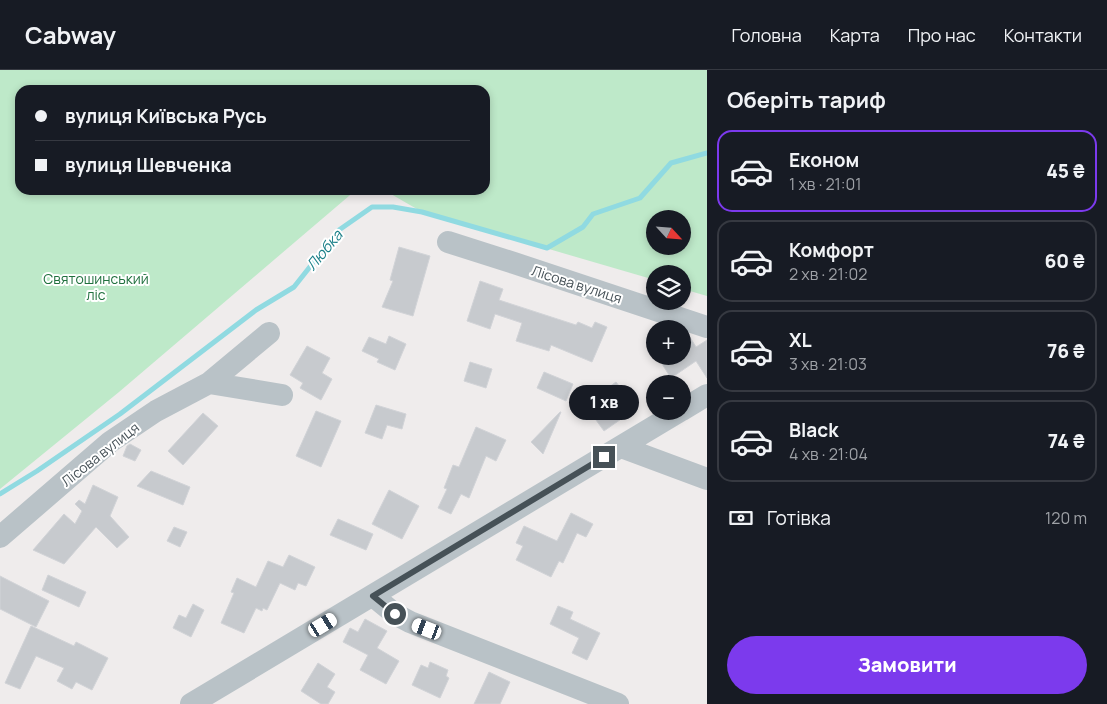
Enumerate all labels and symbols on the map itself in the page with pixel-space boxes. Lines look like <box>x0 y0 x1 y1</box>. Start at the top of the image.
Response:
north arrow <box>646 210 691 255</box>
water label: Любка <box>301 225 348 275</box>
street label: Лісова вулиця <box>529 260 625 308</box>
park label: Святошинський ліс <box>43 269 149 304</box>
callout: 1 хв <box>569 384 639 420</box>
street label: Лісова вулиця <box>57 418 143 490</box>
route end <box>593 446 615 468</box>
route start <box>384 603 406 625</box>
car <box>306 611 339 639</box>
car <box>410 617 443 641</box>

